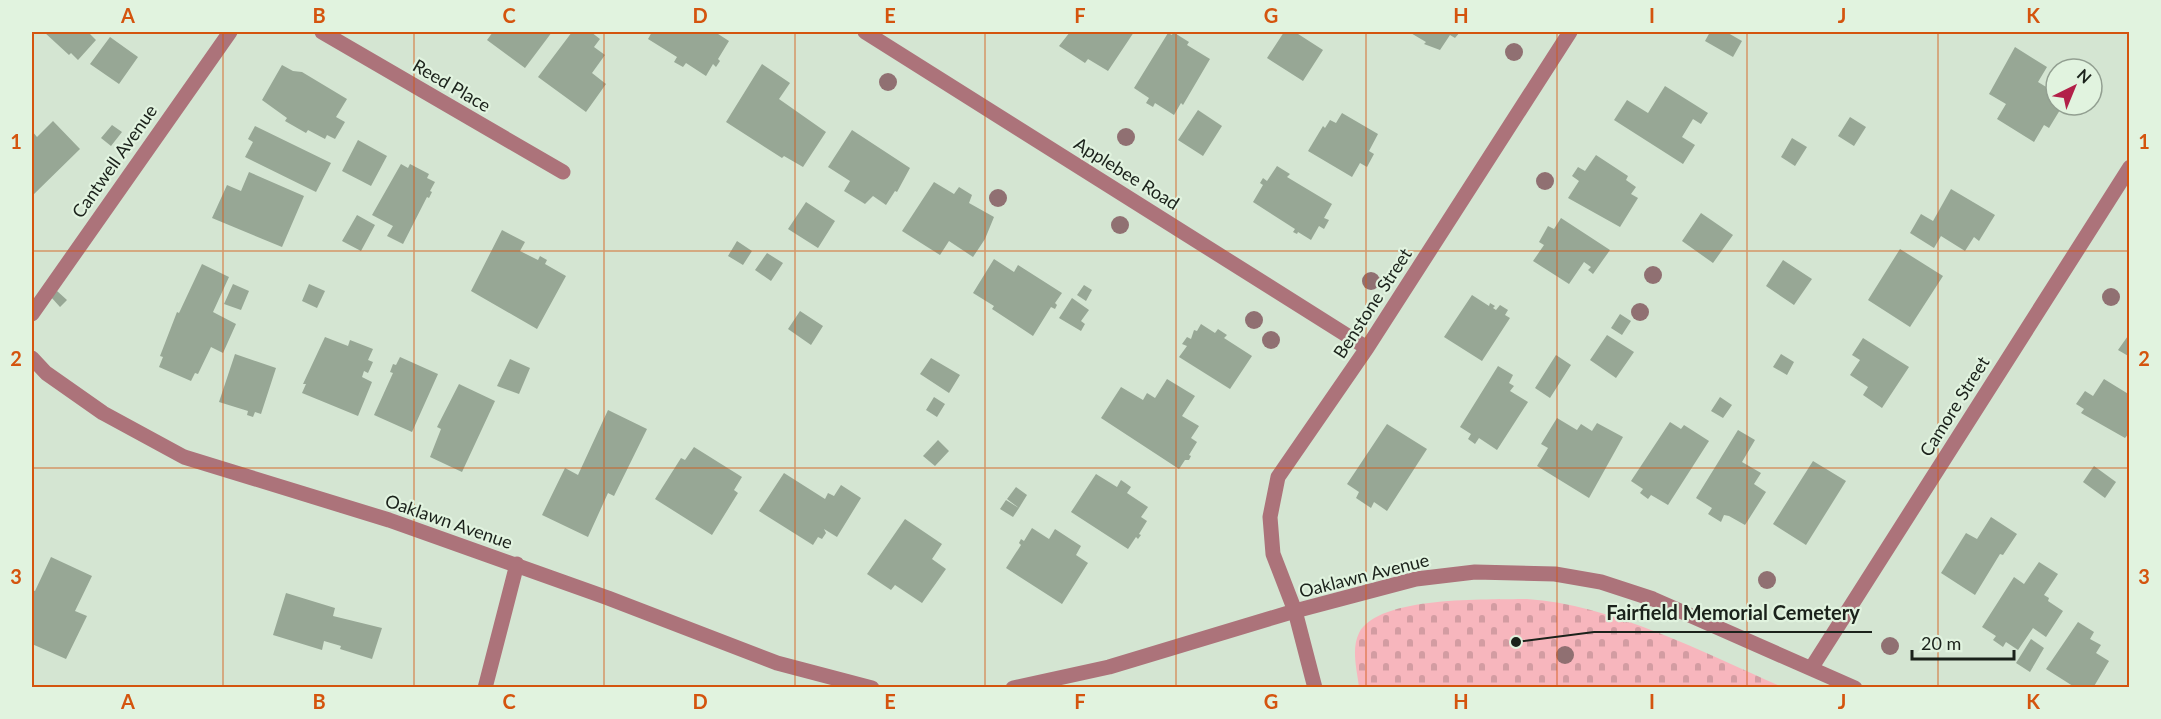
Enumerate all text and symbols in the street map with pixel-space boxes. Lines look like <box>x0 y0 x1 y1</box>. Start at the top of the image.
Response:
text: A <box>120 3 135 27</box>
text: B <box>312 3 326 27</box>
text: C <box>502 3 516 27</box>
text: D <box>692 3 708 27</box>
text: E <box>884 3 896 27</box>
text: F <box>1074 3 1086 27</box>
text: G <box>1264 3 1278 27</box>
text: H <box>1453 3 1469 27</box>
text: I <box>1649 3 1655 27</box>
text: J <box>1838 3 1846 27</box>
text: K <box>2026 3 2040 27</box>
street label: Reed Place <box>409 54 495 116</box>
north arrow <box>2044 57 2104 117</box>
text: N <box>2074 65 2096 87</box>
street label: Cantwell Avenue <box>67 100 161 222</box>
text: 1 <box>10 129 22 153</box>
text: 1 <box>2138 129 2150 153</box>
street label: Applebee Road <box>1070 132 1184 214</box>
street label: Benstone Street <box>1328 243 1416 362</box>
text: 2 <box>10 346 22 370</box>
text: 2 <box>2138 346 2150 370</box>
street label: Camore Street <box>1915 352 1994 460</box>
street label: Oaklawn Avenue <box>382 489 516 553</box>
street label: Oaklawn Avenue <box>1297 548 1431 602</box>
text: 3 <box>10 564 22 588</box>
text: 3 <box>2138 564 2150 588</box>
callout: Fairfield Memorial Cemetery <box>1594 594 1872 632</box>
text: Fairfield Memorial Cemetery <box>1606 600 1860 624</box>
scale bar <box>1912 623 2014 661</box>
text: 20 m <box>1921 632 1961 654</box>
text: A <box>120 689 135 713</box>
text: B <box>312 689 326 713</box>
text: C <box>502 689 516 713</box>
text: D <box>692 689 708 713</box>
text: E <box>884 689 896 713</box>
text: F <box>1074 689 1086 713</box>
text: G <box>1264 689 1278 713</box>
text: H <box>1453 689 1469 713</box>
text: I <box>1649 689 1655 713</box>
text: J <box>1838 689 1846 713</box>
text: K <box>2026 689 2040 713</box>

